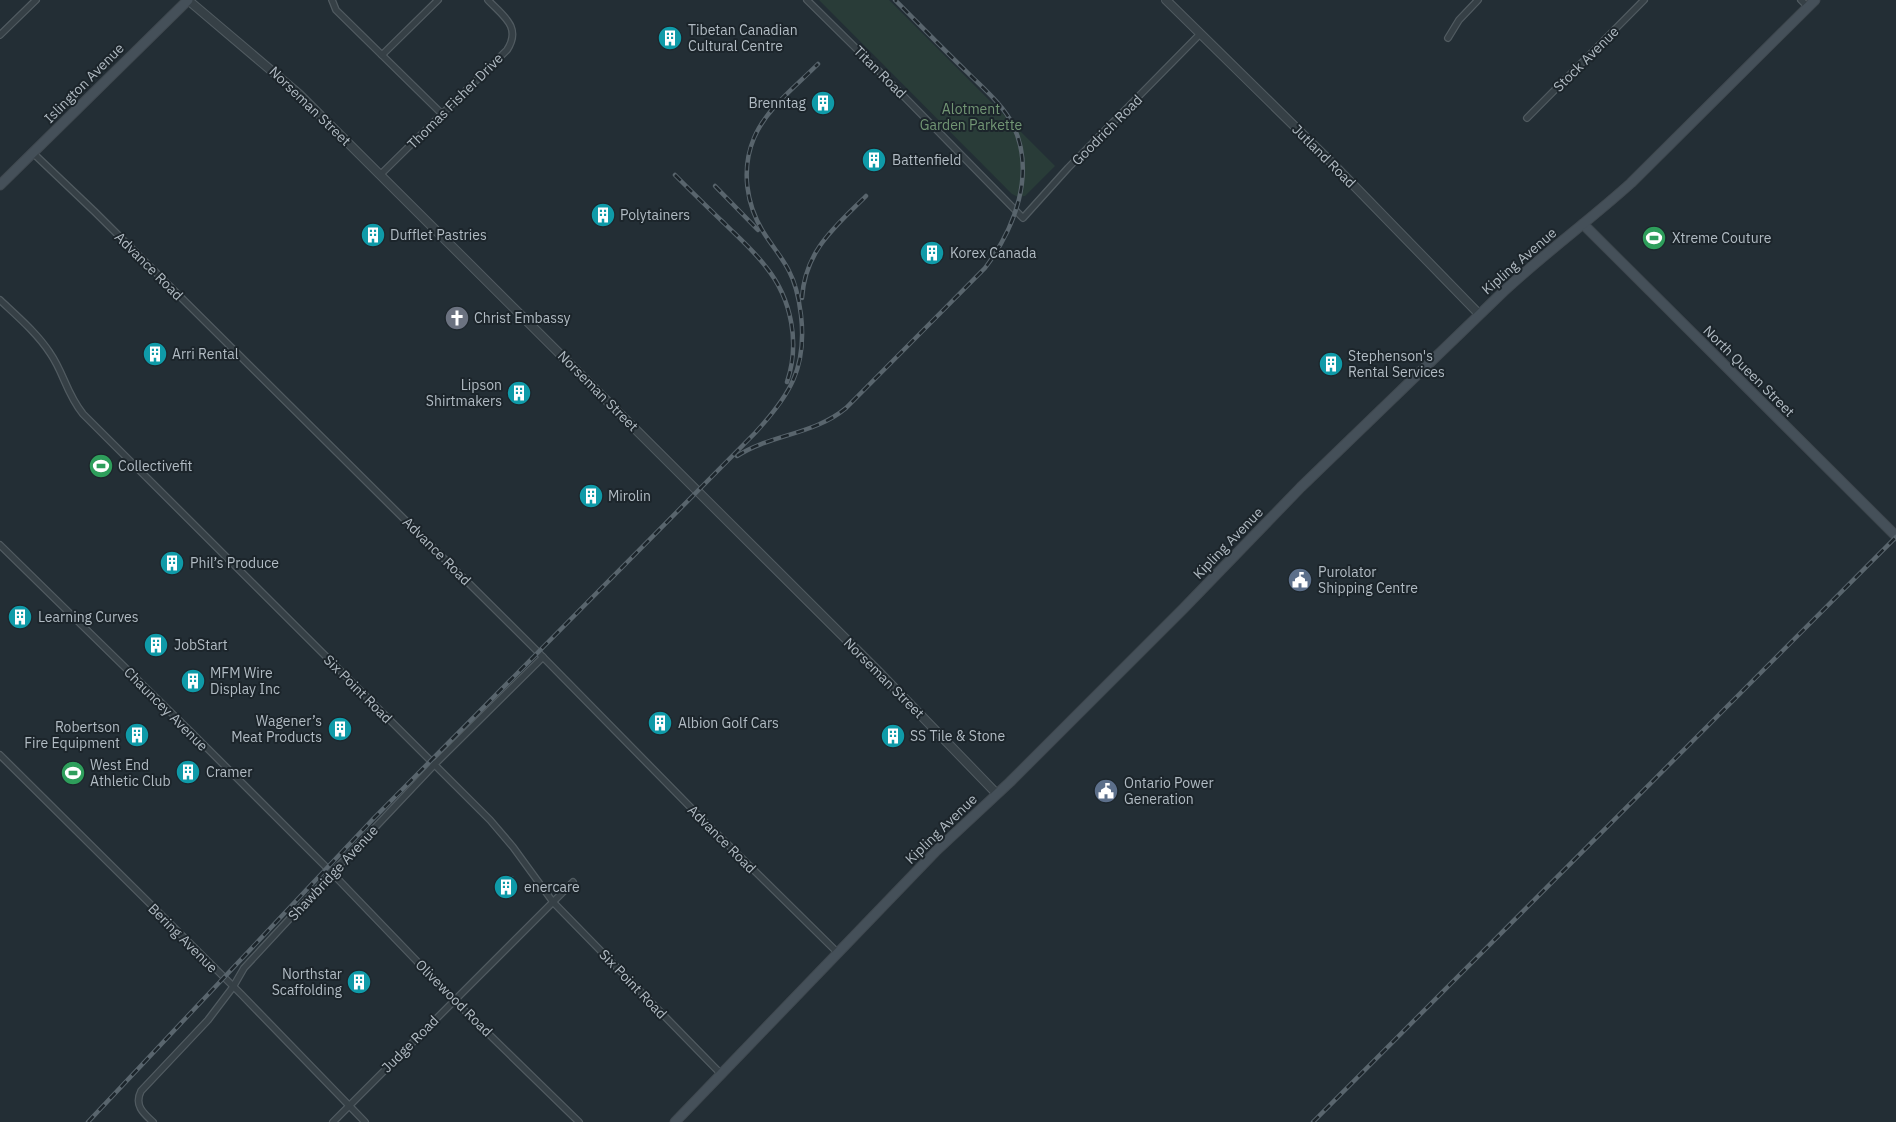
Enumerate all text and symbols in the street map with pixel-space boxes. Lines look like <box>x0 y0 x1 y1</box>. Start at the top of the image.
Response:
place label: Tibetan Canadian Cultural Centre <box>688 21 798 55</box>
street label: Stock Avenue <box>1549 22 1623 96</box>
building icon: Tibetan Canadian Cultural Centre <box>657 25 683 51</box>
street label: Islington Avenue <box>40 39 128 127</box>
street label: Titan Road <box>850 42 910 102</box>
street label: Thomas Fisher Drive <box>403 49 507 153</box>
street label: Norseman Street <box>265 62 355 150</box>
building icon: Brenntag <box>810 90 836 116</box>
street label: Goodrich Road <box>1068 91 1146 169</box>
place label: Brenntag <box>748 94 807 112</box>
park label: Alotment Garden Parkette <box>920 100 1023 134</box>
street label: Jutland Road <box>1288 120 1360 192</box>
building icon: Battenfield <box>861 147 887 173</box>
place label: Battenfield <box>892 151 961 169</box>
building icon: Polytainers <box>590 202 616 228</box>
place label: Polytainers <box>620 206 690 224</box>
building icon: Dufflet Pastries <box>360 222 386 248</box>
street label: Kipling Avenue <box>1478 223 1560 298</box>
sports icon: Xtreme Couture <box>1641 225 1667 251</box>
place label: Dufflet Pastries <box>390 226 487 244</box>
street label: Advance Road <box>111 228 187 304</box>
place label: Xtreme Couture <box>1672 229 1772 247</box>
building icon: Korex Canada <box>919 240 945 266</box>
place label: Korex Canada <box>950 244 1037 262</box>
church icon: Christ Embassy <box>444 305 470 331</box>
place label: Christ Embassy <box>474 309 571 327</box>
street label: North Queen Street <box>1700 322 1799 421</box>
building icon: Arri Rental <box>142 341 168 367</box>
place label: Arri Rental <box>172 345 239 363</box>
street label: Norseman Street <box>554 347 642 435</box>
place label: Stephenson's Rental Services <box>1348 347 1445 381</box>
building icon: Stephenson's Rental Services <box>1318 351 1344 377</box>
place label: Lipson Shirtmakers <box>426 376 502 410</box>
building icon: Lipson Shirtmakers <box>506 380 532 406</box>
sports icon: Collectivefit <box>88 453 114 479</box>
place label: Collectivefit <box>118 457 193 475</box>
building icon: Mirolin <box>578 483 604 509</box>
place label: Mirolin <box>608 487 651 505</box>
street label: Kipling Avenue <box>1189 503 1267 583</box>
street label: Advance Road <box>399 513 475 589</box>
building icon: Phil’s Produce <box>159 550 185 576</box>
place label: Phil’s Produce <box>190 554 279 572</box>
place label: Purolator Shipping Centre <box>1318 563 1418 597</box>
public building icon: Purolator Shipping Centre <box>1287 567 1313 593</box>
building icon: Learning Curves <box>7 604 33 630</box>
place label: Learning Curves <box>38 608 139 626</box>
building icon: JobStart <box>143 632 169 658</box>
street label: Norseman Street <box>840 634 928 722</box>
place label: JobStart <box>174 636 228 654</box>
street label: Six Point Road <box>320 651 396 727</box>
street label: Chauncey Avenue <box>120 663 212 755</box>
place label: MFM Wire Display Inc <box>210 664 280 698</box>
building icon: MFM Wire Display Inc <box>180 668 206 694</box>
building icon: Albion Golf Cars <box>647 710 673 736</box>
place label: Wagener’s Meat Products <box>231 712 322 746</box>
place label: Albion Golf Cars <box>678 714 779 732</box>
building icon: Wagener’s Meat Products <box>327 716 353 742</box>
place label: Robertson Fire Equipment <box>24 718 120 752</box>
building icon: Robertson Fire Equipment <box>124 722 150 748</box>
building icon: SS Tile & Stone <box>880 723 906 749</box>
place label: SS Tile & Stone <box>910 727 1006 745</box>
place label: West End Athletic Club <box>90 756 171 790</box>
building icon: Cramer <box>175 759 201 785</box>
sports icon: West End Athletic Club <box>60 760 86 786</box>
place label: Cramer <box>206 763 252 781</box>
place label: Ontario Power Generation <box>1124 774 1214 808</box>
public building icon: Ontario Power Generation <box>1093 778 1119 804</box>
street label: Kipling Avenue <box>901 790 981 868</box>
street label: Advance Road <box>684 801 760 877</box>
street label: Shawbridge Avenue <box>284 821 382 925</box>
building icon: enercare <box>493 874 519 900</box>
place label: enercare <box>524 878 580 896</box>
street label: Bering Avenue <box>145 900 222 977</box>
street label: Six Point Road <box>595 945 671 1023</box>
street label: Olivewood Road <box>412 956 496 1040</box>
place label: Northstar Scaffolding <box>272 965 343 999</box>
building icon: Northstar Scaffolding <box>346 969 372 995</box>
street label: Judge Road <box>378 1012 442 1076</box>

